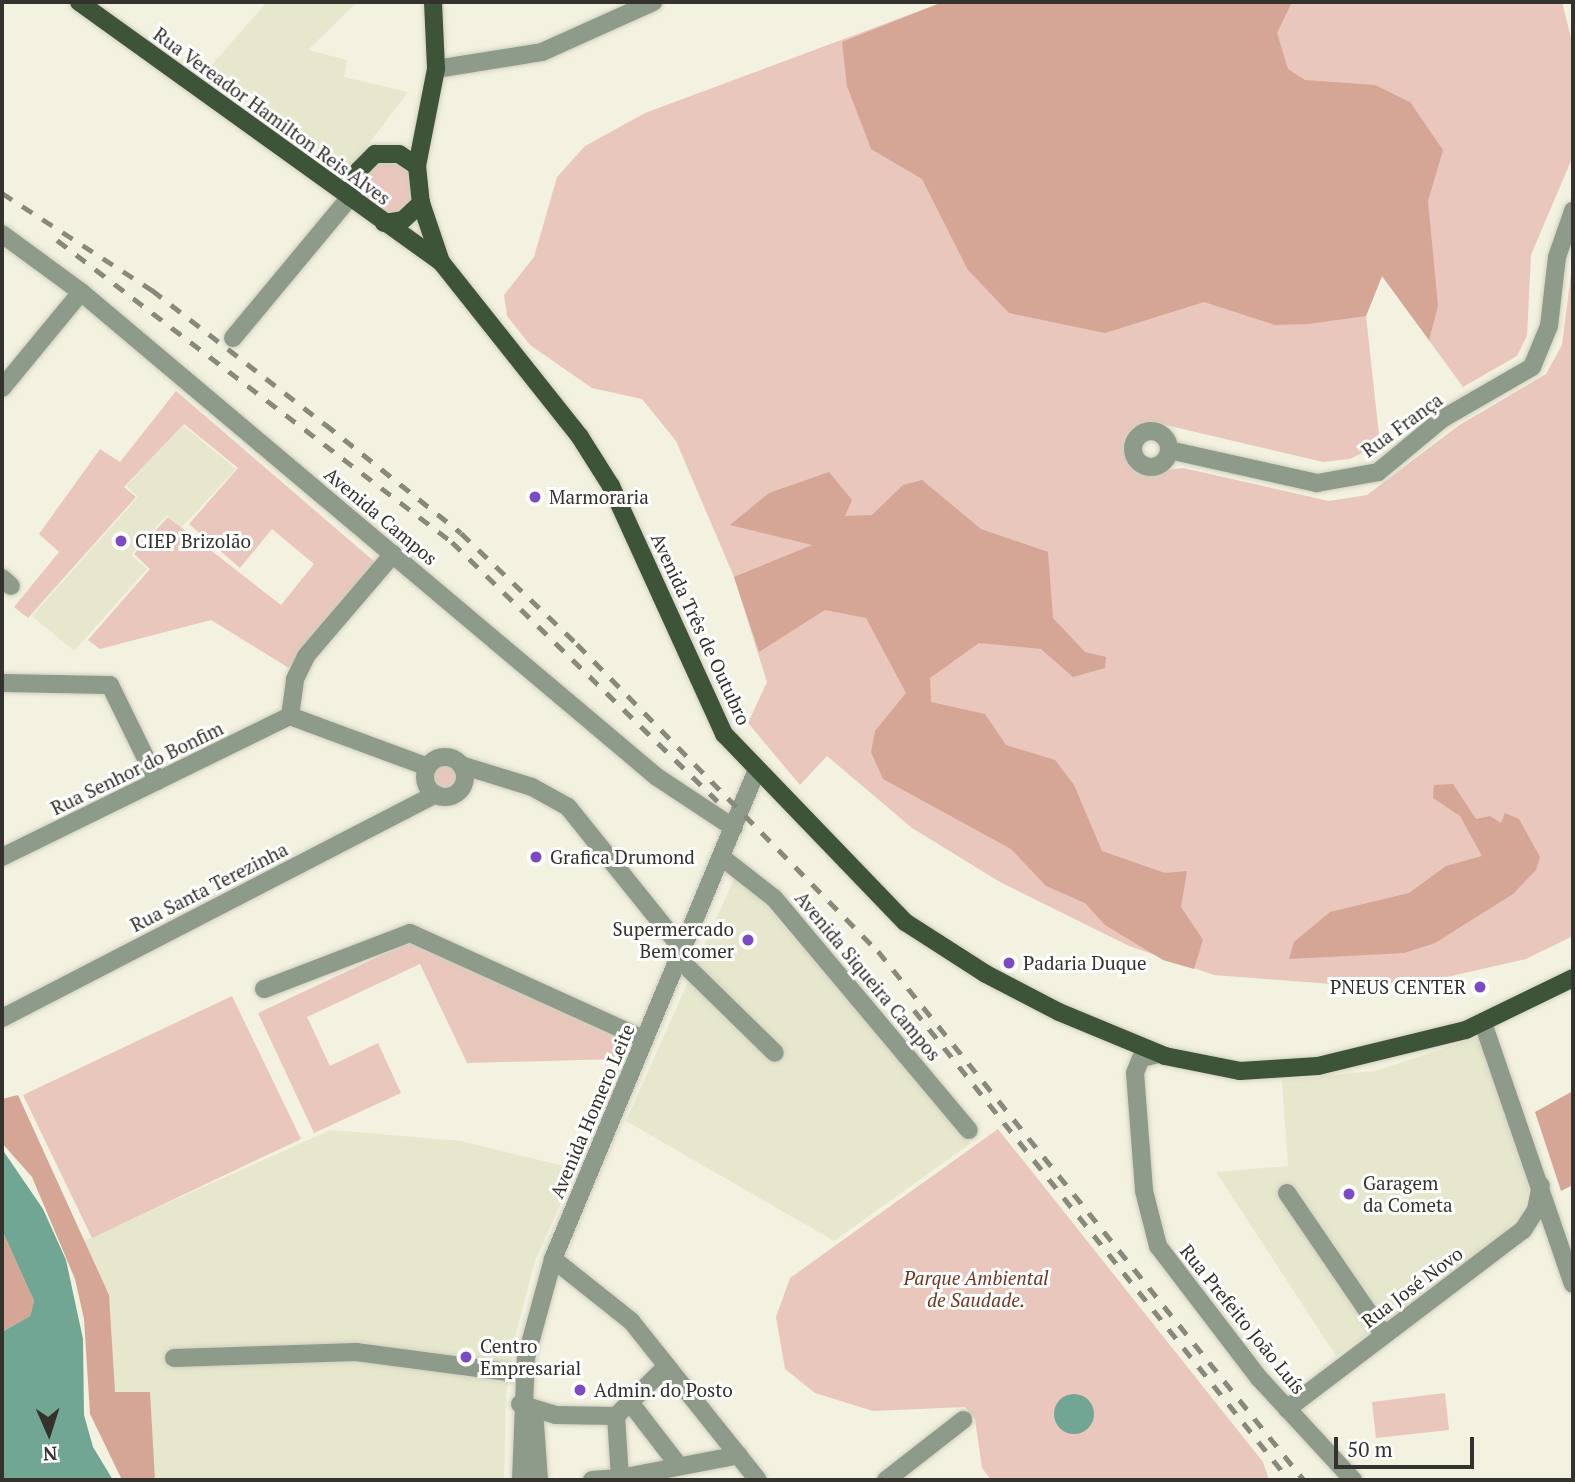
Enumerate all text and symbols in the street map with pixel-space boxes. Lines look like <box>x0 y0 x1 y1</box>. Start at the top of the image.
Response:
street label: Rua Vereador Hamilton Reis Alves <box>149 22 395 210</box>
street label: Rua França <box>1357 388 1447 462</box>
street label: Avenida Campos <box>320 462 442 570</box>
place label: Marmoraria <box>549 486 649 508</box>
marker: Marmoraria <box>527 489 543 505</box>
place label: CIEP Brizolão <box>135 530 251 552</box>
street label: Avenida Três de Outubro <box>647 530 755 728</box>
marker: CIEP Brizolão <box>113 533 129 549</box>
street label: Rua Senhor do Bonfim <box>47 716 227 820</box>
street label: Rua Santa Terezinha <box>127 837 291 937</box>
place label: Grafica Drumond <box>550 846 695 868</box>
marker: Grafica Drumond <box>528 849 544 865</box>
street label: Avenida Siqueira Campos <box>791 887 945 1065</box>
place label: Supermercado Bem comer <box>613 918 734 962</box>
marker: Supermercado Bem comer <box>740 932 756 948</box>
place label: Padaria Duque <box>1023 952 1146 974</box>
marker: Padaria Duque <box>1001 955 1017 971</box>
place label: PNEUS CENTER <box>1330 976 1466 998</box>
marker: PNEUS CENTER <box>1472 979 1488 995</box>
street label: Avenida Homero Leite <box>545 1020 639 1202</box>
place label: Garagem da Cometa <box>1363 1172 1453 1216</box>
marker: Garagem da Cometa <box>1341 1186 1357 1202</box>
street label: Rua Prefeito João Luís <box>1176 1240 1310 1398</box>
street label: Rua José Novo <box>1357 1242 1467 1332</box>
park label: Parque Ambiental de Saudade. <box>903 1267 1049 1311</box>
place label: Centro Empresarial <box>480 1335 581 1379</box>
marker: Centro Empresarial <box>458 1349 474 1365</box>
place label: Admin. do Posto <box>594 1379 734 1401</box>
marker: Admin. do Posto <box>572 1382 588 1398</box>
north arrow <box>14 1398 84 1468</box>
scale bar <box>1337 1422 1477 1466</box>
text: 50 m <box>1347 1435 1393 1463</box>
text: N <box>42 1442 58 1467</box>

